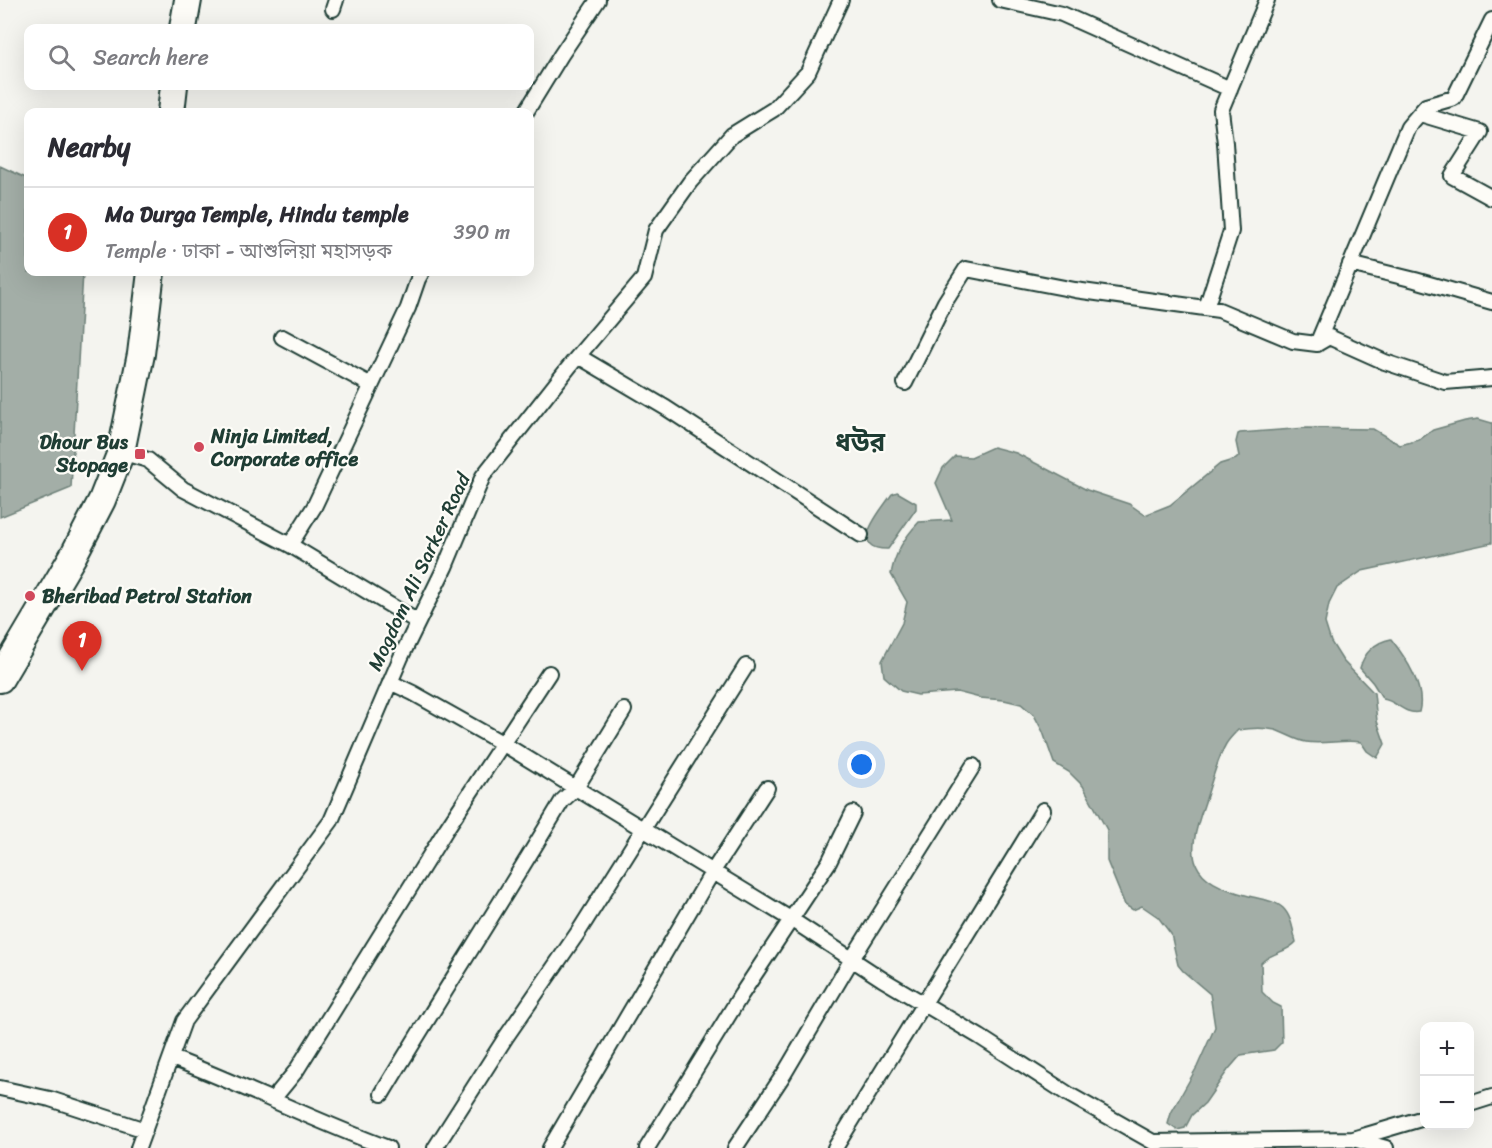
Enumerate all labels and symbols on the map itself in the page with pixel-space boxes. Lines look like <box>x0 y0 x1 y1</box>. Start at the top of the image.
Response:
place label: Ninja Limited, Corporate office <box>210 419 358 477</box>
district label: ধউর <box>835 419 885 465</box>
place label: Dhour Bus Stopage <box>40 425 129 483</box>
marker: Ninja Limited, Corporate office <box>192 440 206 454</box>
marker: Dhour Bus Stopage <box>133 447 147 461</box>
street label: Mogdom Ali Sarker Road <box>358 466 481 677</box>
place label: Bheribad Petrol Station <box>42 579 252 614</box>
marker: Bheribad Petrol Station <box>23 589 37 603</box>
pin: 1 <box>62 622 101 671</box>
your location <box>847 750 876 779</box>

